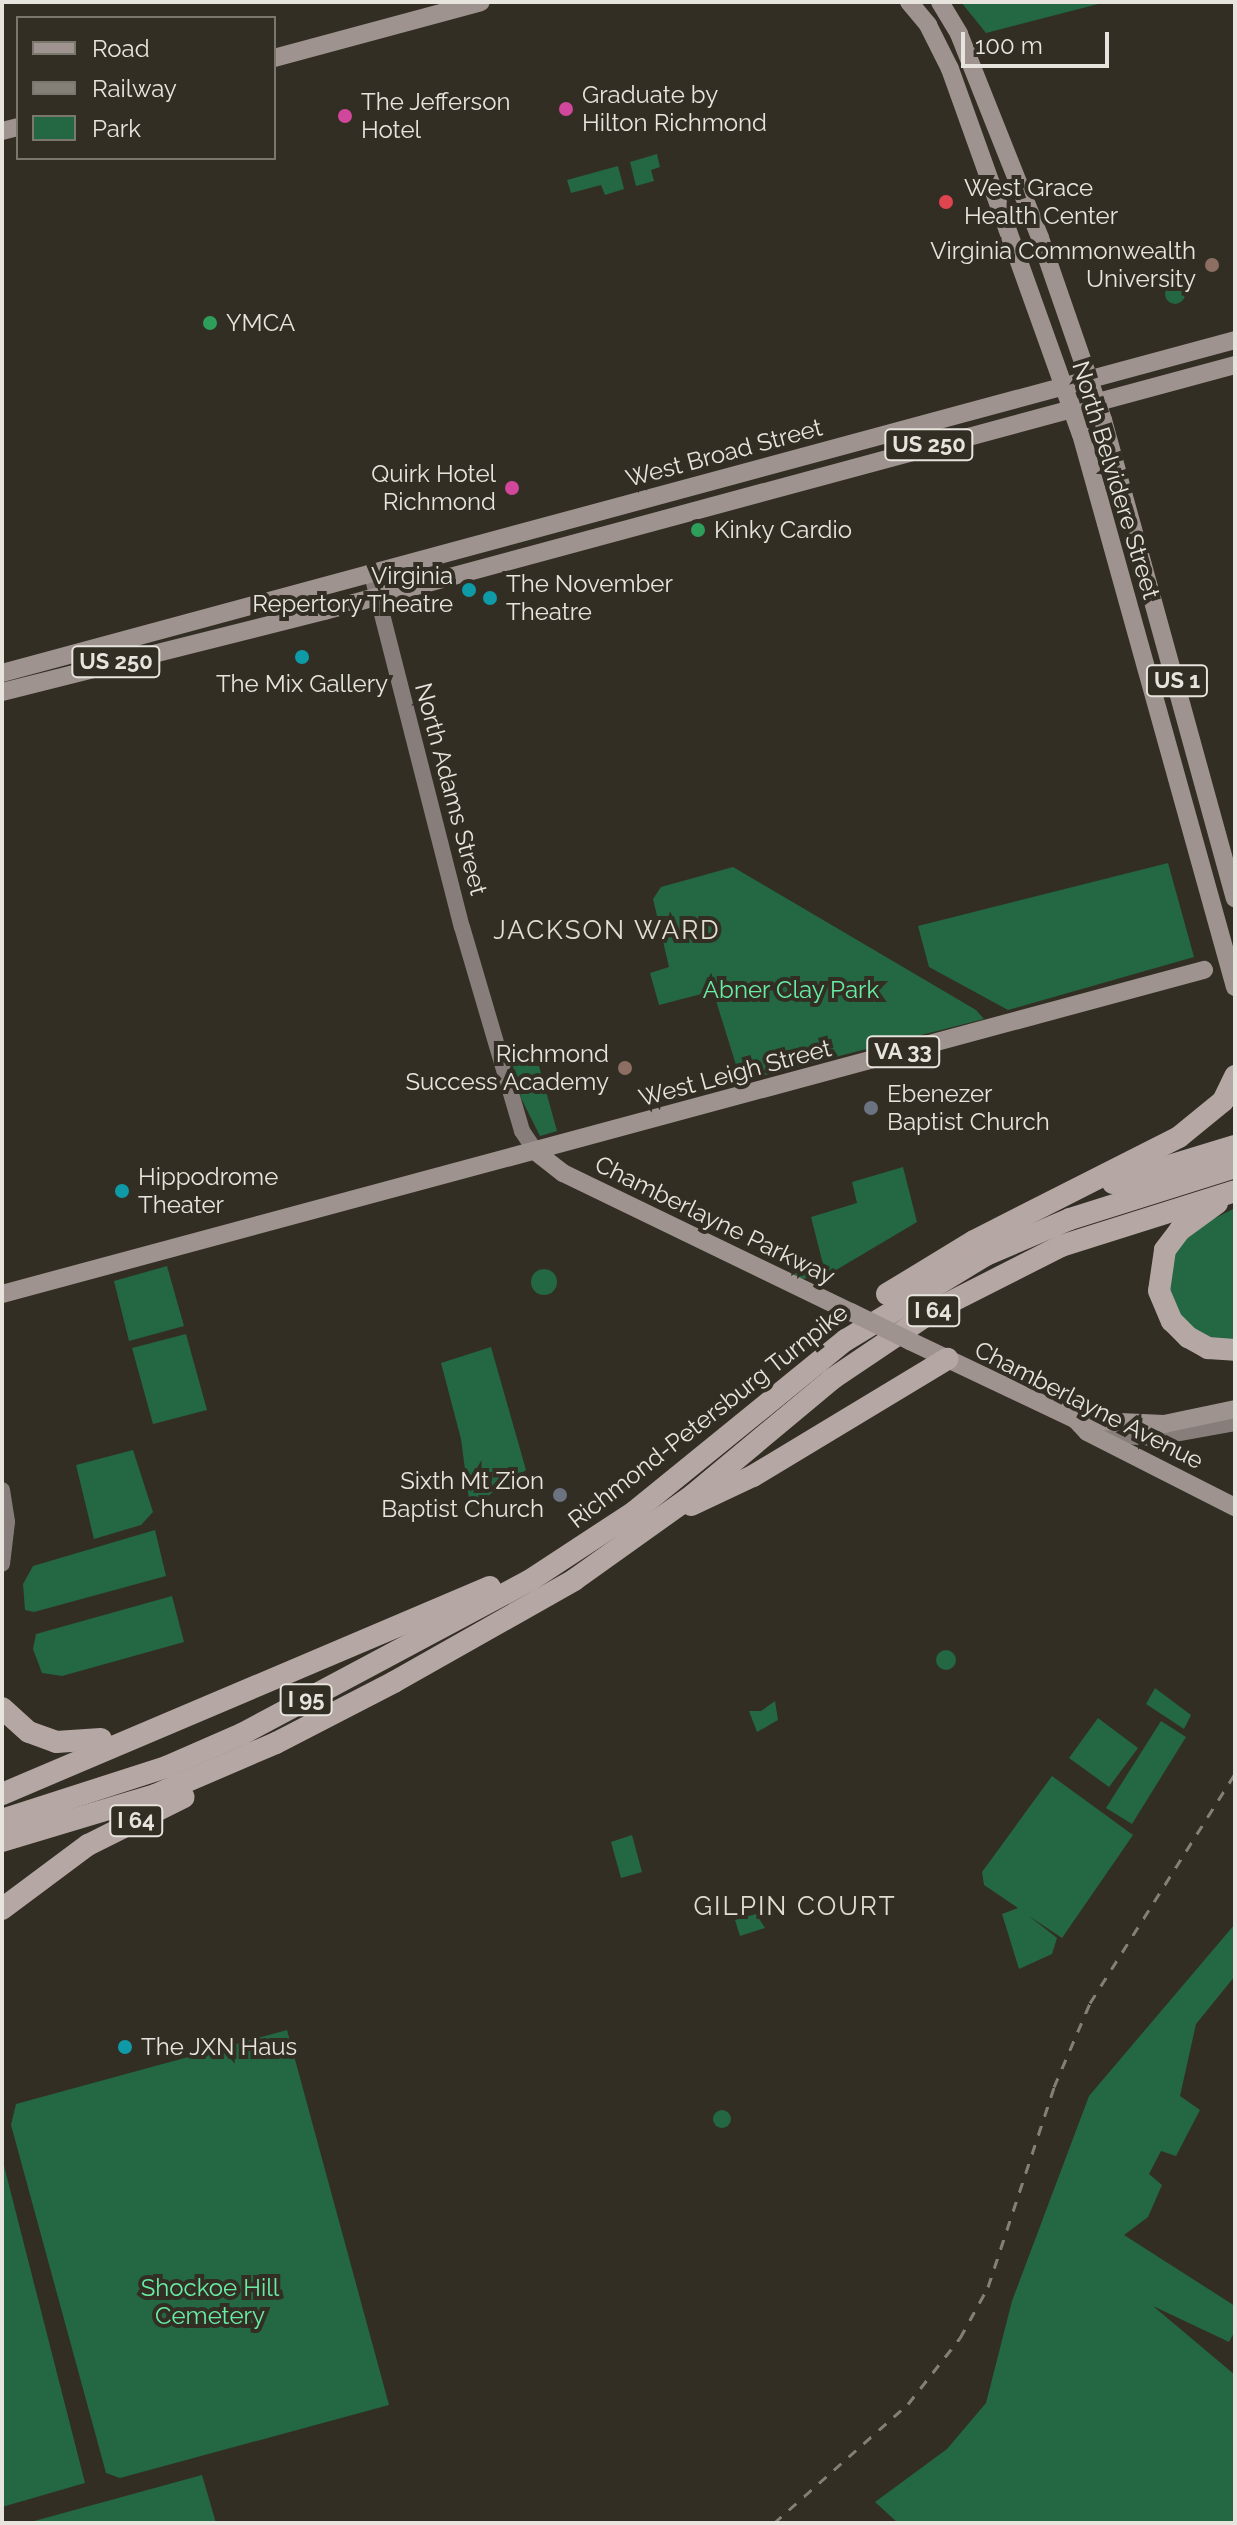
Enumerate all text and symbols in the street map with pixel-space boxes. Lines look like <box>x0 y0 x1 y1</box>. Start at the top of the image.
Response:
legend <box>16 16 276 160</box>
scale bar <box>965 16 1113 66</box>
text: 100 m <box>975 31 1043 60</box>
text: Road <box>92 34 150 63</box>
text: Railway <box>92 74 177 103</box>
place label: Graduate by Hilton Richmond <box>582 81 767 137</box>
place label: The Jefferson Hotel <box>361 88 511 144</box>
marker: Graduate by Hilton Richmond <box>557 100 575 118</box>
marker: The Jefferson Hotel <box>336 107 354 125</box>
text: Park <box>92 114 141 143</box>
place label: West Grace Health Center <box>964 174 1118 230</box>
marker: West Grace Health Center <box>935 191 957 213</box>
place label: Virginia Commonwealth University <box>930 237 1196 293</box>
marker: Virginia Commonwealth University <box>1203 256 1221 274</box>
place label: YMCA <box>226 309 295 337</box>
marker: YMCA <box>201 314 219 332</box>
street label: North Belvidere Street <box>1066 358 1166 602</box>
street label: West Broad Street <box>623 413 825 493</box>
road number: US 250 <box>883 427 975 463</box>
place label: Quirk Hotel Richmond <box>371 460 496 516</box>
marker: Quirk Hotel Richmond <box>503 479 521 497</box>
place label: Kinky Cardio <box>714 516 853 544</box>
marker: Kinky Cardio <box>689 521 707 539</box>
place label: Virginia Repertory Theatre <box>251 562 453 618</box>
place label: The November Theatre <box>506 570 673 626</box>
marker: Virginia Repertory Theatre <box>460 581 478 599</box>
marker: The November Theatre <box>481 589 499 607</box>
road number: US 250 <box>70 644 162 680</box>
marker: The Mix Gallery <box>293 648 311 666</box>
road number: US 1 <box>1145 663 1209 699</box>
place label: The Mix Gallery <box>216 670 388 698</box>
street label: North Adams Street <box>409 679 493 899</box>
district label: JACKSON WARD <box>493 915 721 947</box>
park label: Abner Clay Park <box>702 976 880 1004</box>
street label: West Leigh Street <box>636 1033 834 1113</box>
road number: VA 33 <box>865 1034 941 1070</box>
place label: Richmond Success Academy <box>405 1040 609 1096</box>
marker: Richmond Success Academy <box>616 1059 634 1077</box>
place label: Ebenezer Baptist Church <box>887 1080 1050 1136</box>
marker: Ebenezer Baptist Church <box>862 1099 880 1117</box>
street label: Chamberlayne Parkway <box>590 1149 840 1291</box>
place label: Hippodrome Theater <box>138 1163 278 1219</box>
marker: Hippodrome Theater <box>113 1182 131 1200</box>
road number: I 64 <box>905 1293 961 1329</box>
street label: Richmond-Petersburg Turnpike <box>562 1298 854 1534</box>
street label: Chamberlayne Avenue <box>969 1335 1209 1475</box>
place label: Sixth Mt Zion Baptist Church <box>381 1467 544 1523</box>
marker: Sixth Mt Zion Baptist Church <box>551 1486 569 1504</box>
road number: I 95 <box>278 1682 334 1718</box>
road number: I 64 <box>108 1803 164 1839</box>
district label: GILPIN COURT <box>694 1891 896 1923</box>
place label: The JXN Haus <box>141 2033 298 2061</box>
marker: The JXN Haus <box>116 2038 134 2056</box>
park label: Shockoe Hill Cemetery <box>141 2274 279 2330</box>

